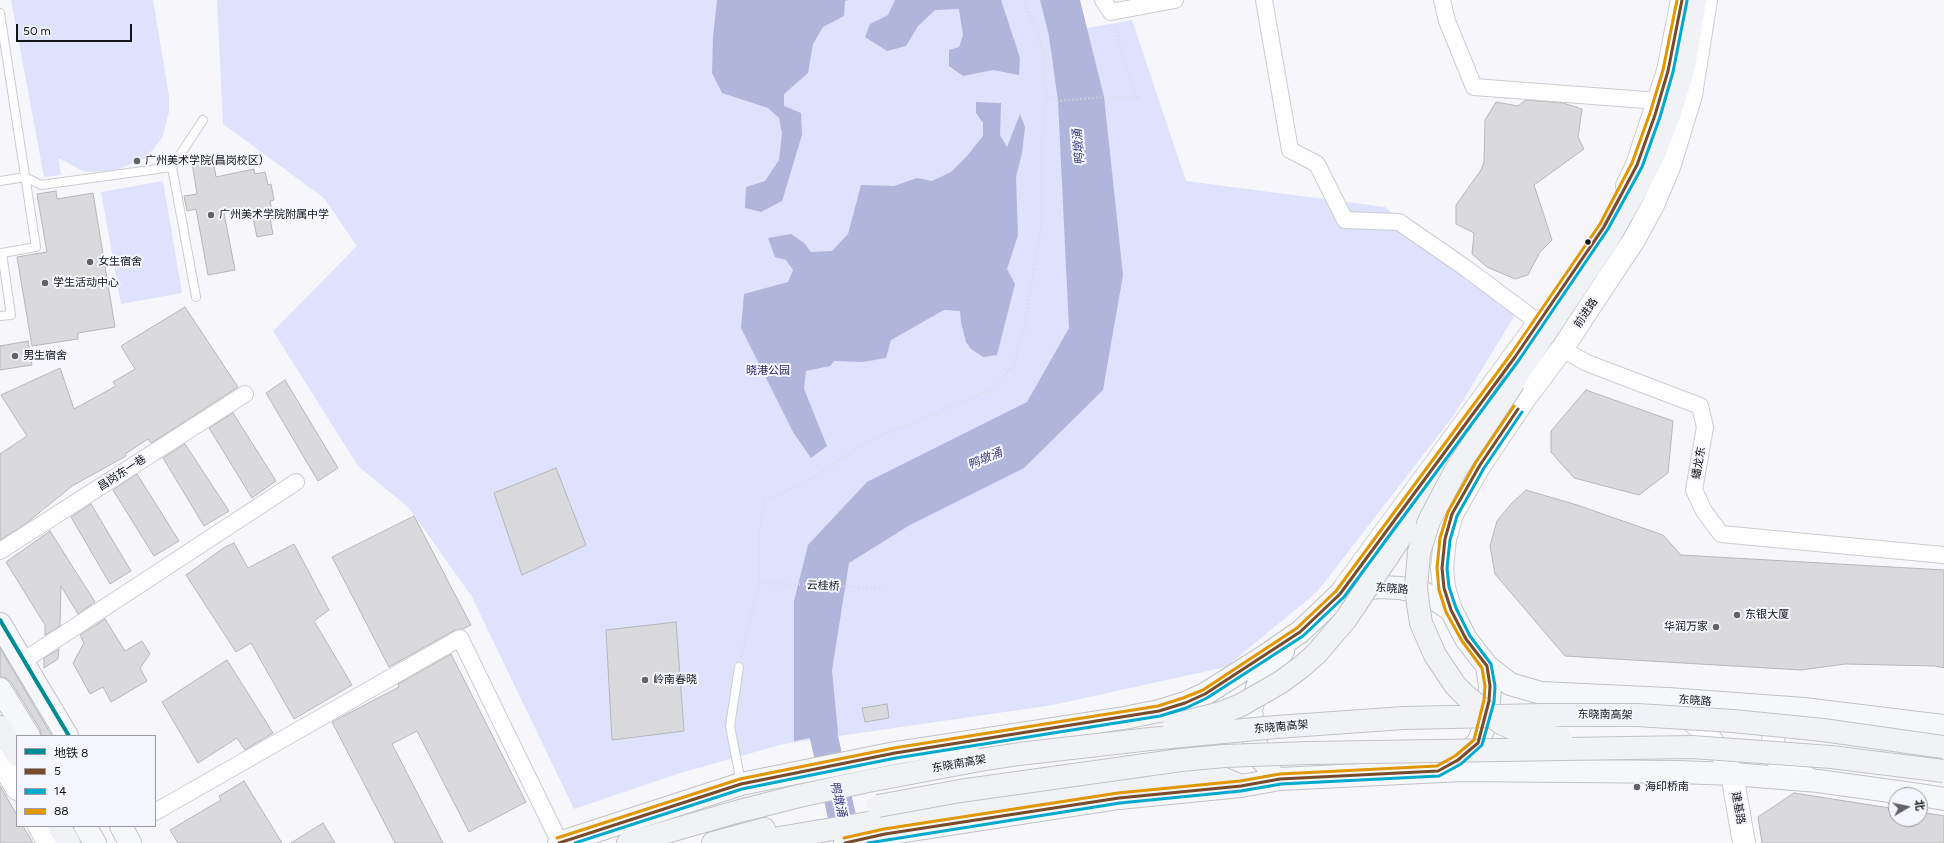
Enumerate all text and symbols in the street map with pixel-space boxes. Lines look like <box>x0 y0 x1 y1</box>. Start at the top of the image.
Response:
scale bar <box>18 16 134 42</box>
text: 50 m <box>23 24 51 38</box>
water label: 鸭墩涌 <box>1070 128 1088 166</box>
place label: 广州美术学院(昌岗校区) <box>145 154 263 168</box>
marker: 广州美术学院(昌岗校区) <box>132 156 142 166</box>
place label: 广州美术学院附属中学 <box>219 208 329 222</box>
marker: 广州美术学院附属中学 <box>206 210 216 220</box>
unlabelled marker <box>1583 237 1593 247</box>
place label: 女生宿舍 <box>98 255 142 269</box>
marker: 女生宿舍 <box>85 257 95 267</box>
place label: 学生活动中心 <box>53 276 119 290</box>
marker: 学生活动中心 <box>40 278 50 288</box>
street label: 前进路 <box>1571 296 1601 330</box>
place label: 男生宿舍 <box>23 349 67 363</box>
marker: 男生宿舍 <box>10 351 20 361</box>
park label: 晓港公园 <box>746 364 790 378</box>
water label: 鸭墩涌 <box>966 445 1004 473</box>
street label: 蟠龙东 <box>1690 446 1708 480</box>
street label: 昌岗东一巷 <box>95 452 149 494</box>
street label: 云桂桥 <box>806 579 840 593</box>
street label: 东晓路 <box>1375 581 1409 597</box>
place label: 东银大厦 <box>1745 608 1789 622</box>
marker: 东银大厦 <box>1732 610 1742 620</box>
place label: 华润万家 <box>1664 620 1708 634</box>
marker: 华润万家 <box>1711 622 1721 632</box>
place label: 岭南春晓 <box>653 673 697 687</box>
marker: 岭南春晓 <box>640 675 650 685</box>
street label: 东晓路 <box>1678 693 1712 709</box>
street label: 东晓南高架 <box>1577 708 1633 722</box>
street label: 东晓南高架 <box>1253 718 1309 736</box>
legend <box>16 735 156 827</box>
text: 地铁 8 <box>54 746 88 760</box>
street label: 东晓南高架 <box>931 753 987 775</box>
text: 5 <box>54 764 61 778</box>
water label: 鸭墩涌 <box>827 780 849 818</box>
place label: 海印桥南 <box>1645 780 1689 794</box>
marker: 海印桥南 <box>1632 782 1642 792</box>
text: 14 <box>54 784 66 798</box>
north arrow <box>1888 787 1928 827</box>
street label: 建基路 <box>1729 791 1747 825</box>
text: 北 <box>1912 799 1927 812</box>
text: 88 <box>54 804 69 818</box>

